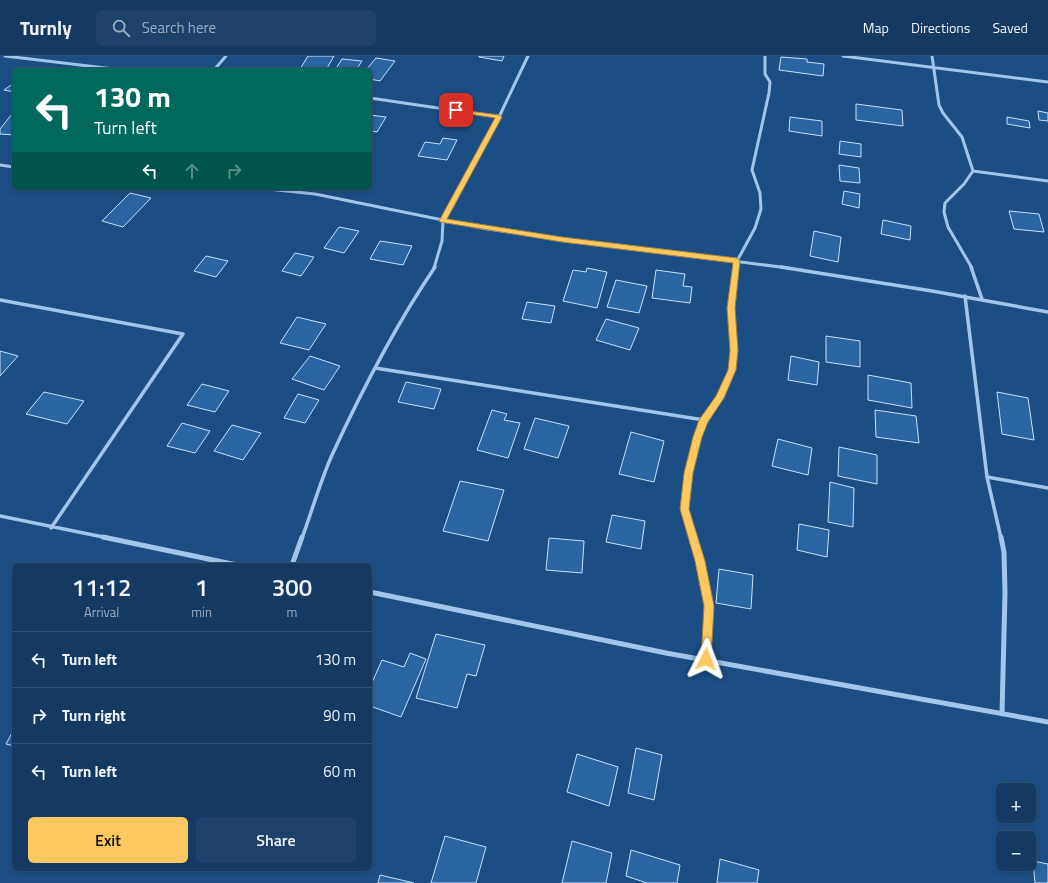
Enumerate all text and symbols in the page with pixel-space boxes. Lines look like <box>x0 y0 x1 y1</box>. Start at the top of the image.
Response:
search box <box>96 10 376 46</box>
text: Turnly <box>20 13 72 42</box>
text: Search here <box>142 16 216 39</box>
icon: search <box>110 17 132 39</box>
text: Map <box>863 17 889 38</box>
text: Directions <box>911 17 970 38</box>
text: Saved <box>992 17 1028 38</box>
text: 130 m <box>94 75 171 118</box>
icon: left <box>28 84 80 136</box>
pin <box>439 93 473 127</box>
icon: arrive <box>445 99 467 121</box>
text: Turn left <box>94 114 157 141</box>
icon: left <box>139 160 161 182</box>
icon: ahead <box>181 160 203 182</box>
icon: right <box>223 160 245 182</box>
text: 11:12 <box>72 569 131 605</box>
text: 1 <box>195 569 208 605</box>
text: 300 <box>272 569 312 605</box>
text: Arrival <box>84 602 119 622</box>
text: min <box>191 602 212 622</box>
text: m <box>287 602 297 622</box>
position arrow <box>685 638 727 680</box>
text: Turn left <box>62 648 117 671</box>
text: 130 m <box>315 648 356 671</box>
icon: left <box>28 649 50 671</box>
text: Turn right <box>62 704 126 727</box>
text: 90 m <box>323 704 356 727</box>
icon: right <box>28 705 50 727</box>
text: Turn left <box>62 760 117 783</box>
text: 60 m <box>323 760 356 783</box>
icon: left <box>28 761 50 783</box>
map controls <box>996 783 1036 871</box>
button: + <box>996 783 1036 823</box>
button: Exit <box>28 817 188 863</box>
button: Share <box>196 817 356 863</box>
button: − <box>996 831 1036 871</box>

